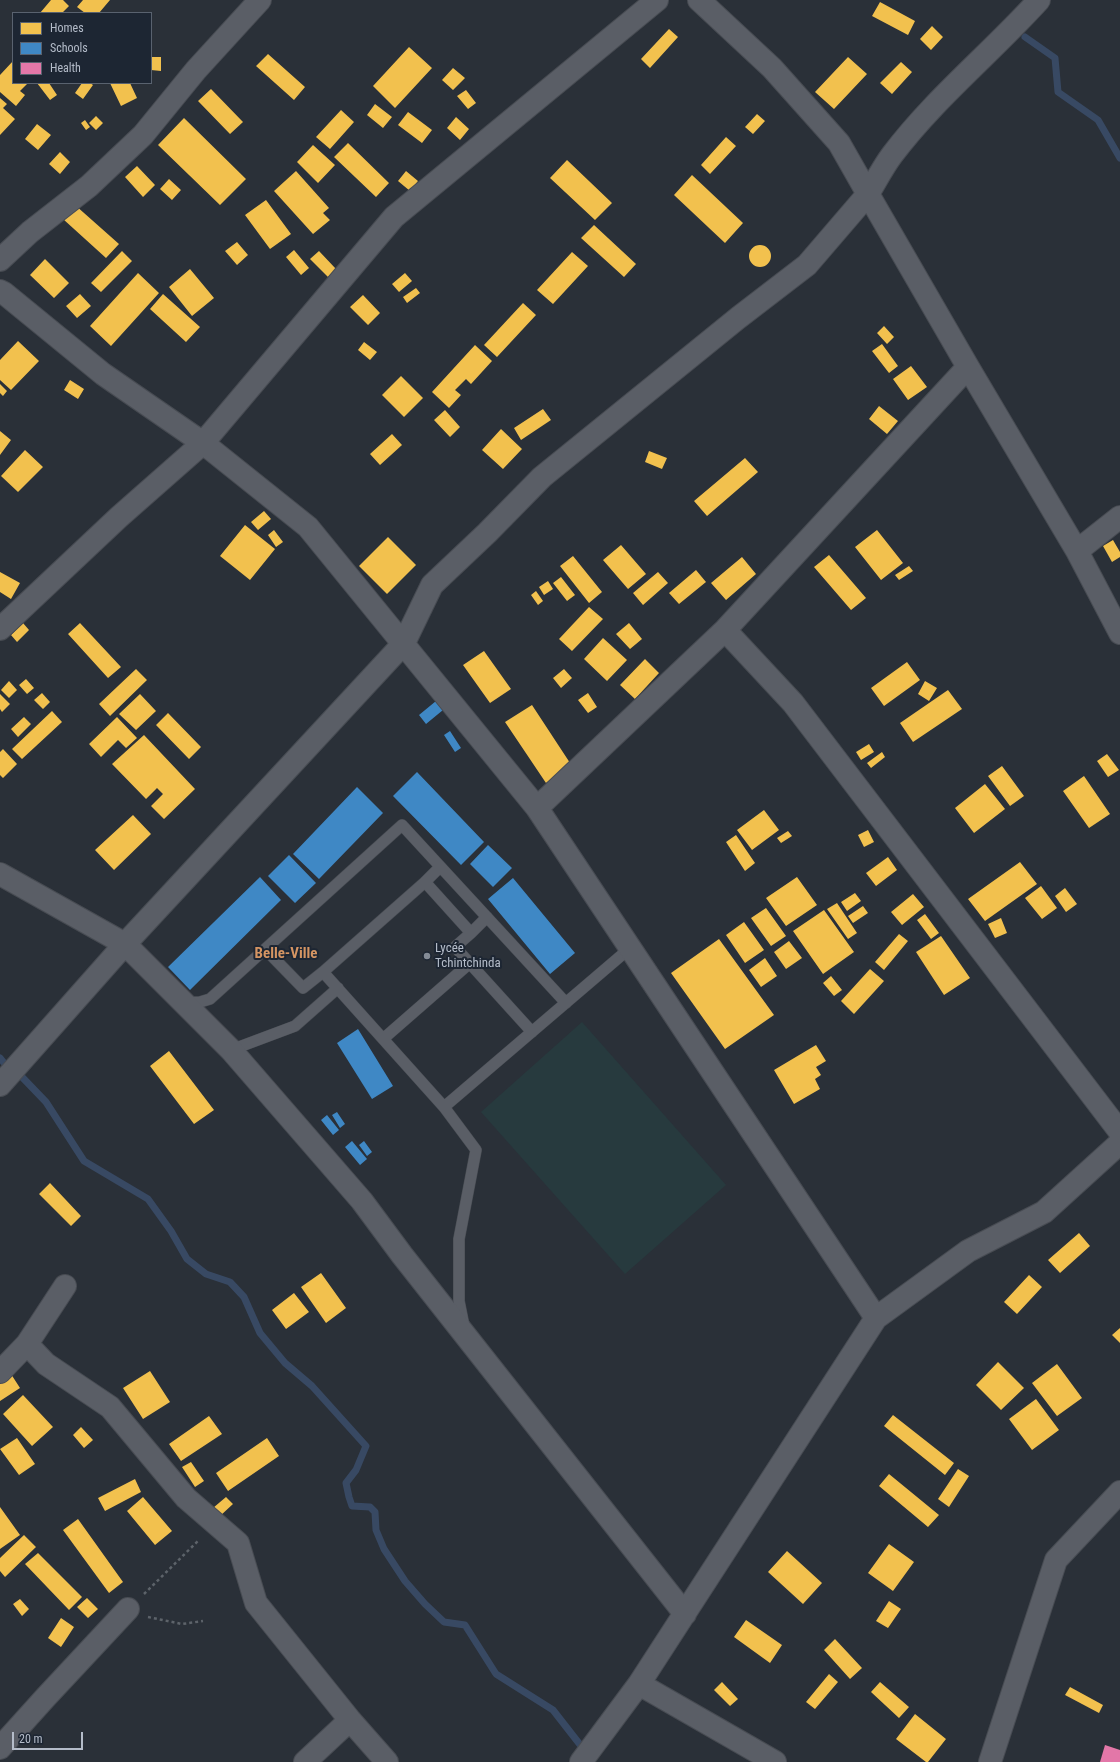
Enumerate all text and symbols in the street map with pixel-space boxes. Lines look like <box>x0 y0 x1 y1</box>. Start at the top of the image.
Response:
legend <box>12 12 152 84</box>
text: Homes <box>50 21 84 35</box>
text: Schools <box>50 41 88 55</box>
text: Health <box>50 61 81 75</box>
place label: Lycée Tchintchinda <box>435 941 501 972</box>
district label: Belle-Ville <box>255 945 317 963</box>
marker: Lycée Tchintchinda <box>422 951 432 961</box>
scale bar <box>14 1724 85 1750</box>
text: 20 m <box>19 1732 43 1746</box>

